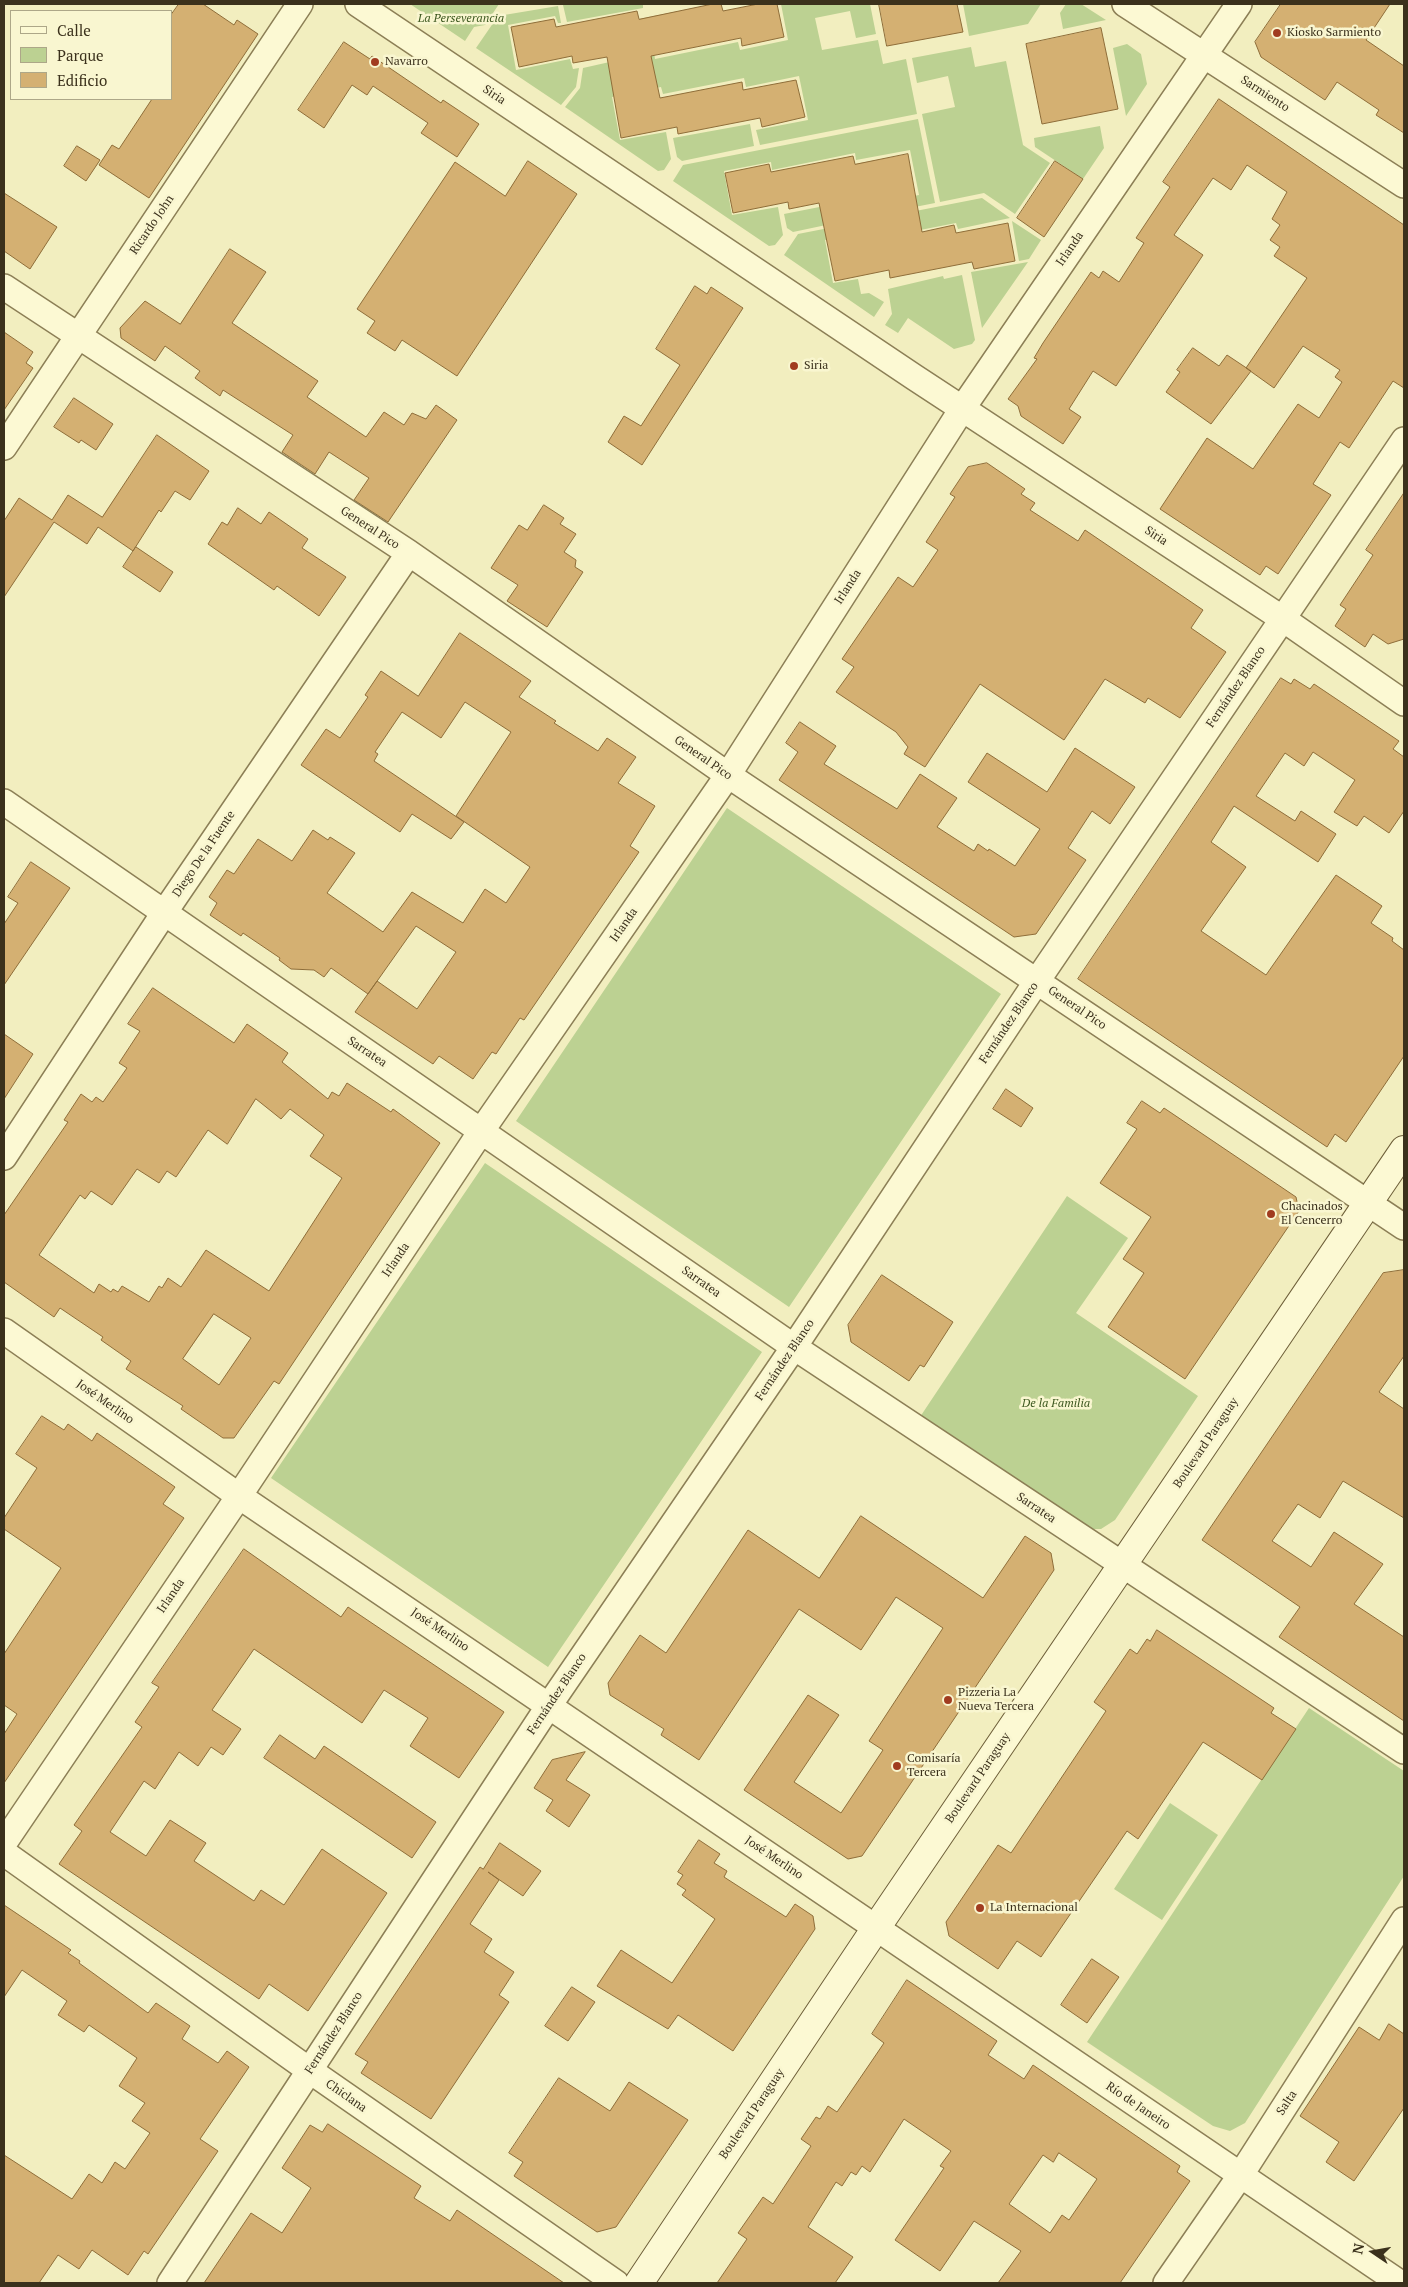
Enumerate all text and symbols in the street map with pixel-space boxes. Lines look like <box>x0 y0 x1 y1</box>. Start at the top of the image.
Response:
legend <box>10 10 172 100</box>
park label: La Perseverancia <box>418 12 504 26</box>
text: Calle <box>57 20 91 40</box>
place label: Kiosko Sarmiento <box>1287 26 1381 40</box>
marker: Kiosko Sarmiento <box>1271 27 1283 39</box>
text: Parque <box>57 45 104 65</box>
place label: Navarro <box>385 55 428 69</box>
marker: Navarro <box>369 56 381 68</box>
text: Edificio <box>57 70 107 90</box>
street label: Sarmiento <box>1238 73 1292 115</box>
street label: Siria <box>480 82 508 108</box>
street label: Ricardo John <box>127 193 177 257</box>
street label: Irlanda <box>1053 229 1087 269</box>
place label: Siria <box>804 359 828 373</box>
marker: Siria <box>788 360 800 372</box>
street label: General Pico <box>338 504 402 552</box>
street label: Siria <box>1142 523 1170 549</box>
street label: Irlanda <box>832 567 864 607</box>
street label: Fernández Blanco <box>1203 644 1269 730</box>
street label: General Pico <box>671 733 735 783</box>
street label: Diego De la Fuente <box>170 808 238 900</box>
street label: Irlanda <box>607 905 641 945</box>
street label: Fernández Blanco <box>976 980 1042 1066</box>
street label: General Pico <box>1045 983 1109 1033</box>
street label: Sarratea <box>345 1034 389 1070</box>
place label: Chacinados El Cencerro <box>1281 1200 1343 1228</box>
marker: Chacinados El Cencerro <box>1265 1208 1277 1220</box>
street label: Irlanda <box>379 1240 413 1280</box>
street label: Sarratea <box>679 1263 723 1301</box>
street label: Fernández Blanco <box>752 1317 818 1403</box>
street label: José Merlino <box>73 1377 137 1427</box>
street label: Boulevard Paraguay <box>1170 1395 1242 1491</box>
park label: De la Familia <box>1022 1397 1090 1411</box>
street label: Sarratea <box>1014 1490 1058 1526</box>
street label: Irlanda <box>154 1576 188 1616</box>
street label: José Merlino <box>408 1605 472 1655</box>
street label: Fernández Blanco <box>524 1651 590 1737</box>
place label: Pizzeria La Nueva Tercera <box>958 1686 1034 1714</box>
marker: Pizzeria La Nueva Tercera <box>942 1694 954 1706</box>
street label: Boulevard Paraguay <box>942 1730 1014 1826</box>
place label: Comisaría Tercera <box>907 1752 961 1780</box>
marker: Comisaría Tercera <box>891 1760 903 1772</box>
street label: José Merlino <box>742 1833 806 1883</box>
place label: La Internacional <box>990 1901 1078 1915</box>
marker: La Internacional <box>974 1902 986 1914</box>
street label: Fernández Blanco <box>302 1989 366 2077</box>
street label: Boulevard Paraguay <box>716 2066 788 2162</box>
street label: Chiclana <box>323 2077 369 2115</box>
street label: Río de Janeiro <box>1103 2079 1173 2133</box>
street label: Salta <box>1274 2088 1300 2118</box>
north arrow <box>1348 2227 1398 2277</box>
text: N <box>1347 2242 1368 2256</box>

